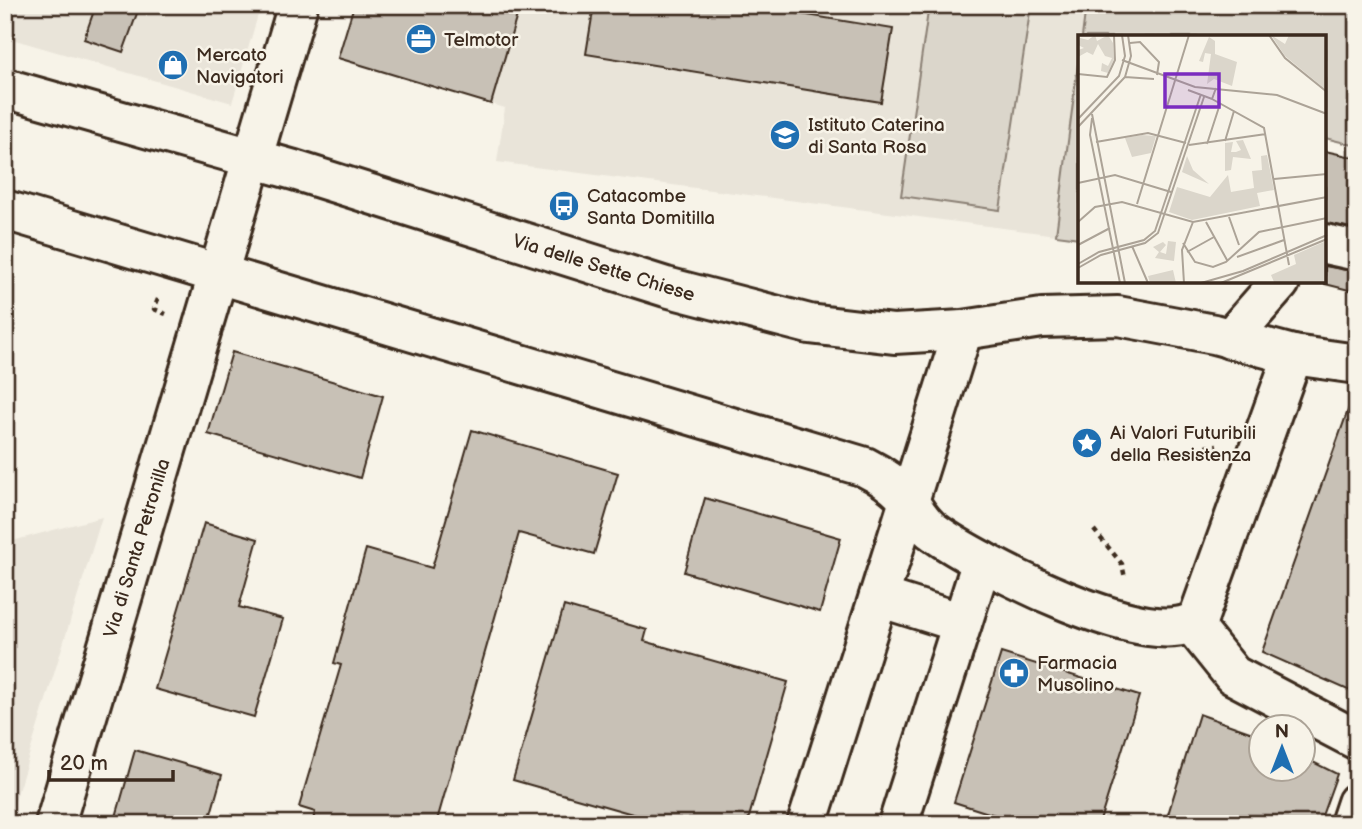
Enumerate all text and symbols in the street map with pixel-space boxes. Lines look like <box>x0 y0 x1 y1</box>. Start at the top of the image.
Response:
office icon: Telmotor <box>404 22 438 56</box>
place label: Telmotor <box>444 29 519 52</box>
inset map <box>1078 35 1327 284</box>
place label: Mercato Navigatori <box>196 44 284 89</box>
shop icon: Mercato Navigatori <box>156 48 190 82</box>
place label: Istituto Caterina di Santa Rosa <box>808 114 945 159</box>
school or university icon: Istituto Caterina di Santa Rosa <box>768 118 802 152</box>
place label: Catacombe Santa Domitilla <box>587 185 715 230</box>
bus stop icon: Catacombe Santa Domitilla <box>547 189 581 223</box>
street label: Via delle Sette Chiese <box>510 230 697 307</box>
place label: Ai Valori Futuribili della Resistenza <box>1110 422 1256 467</box>
place icon: Ai Valori Futuribili della Resistenza <box>1070 426 1104 460</box>
street label: Via di Santa Petronilla <box>99 456 176 641</box>
place label: Farmacia Musolino <box>1037 652 1117 697</box>
pharmacy icon: Farmacia Musolino <box>997 656 1031 690</box>
north arrow <box>1246 714 1316 784</box>
text: N <box>1275 721 1289 744</box>
scale bar <box>49 738 173 782</box>
text: 20 m <box>60 751 108 776</box>

